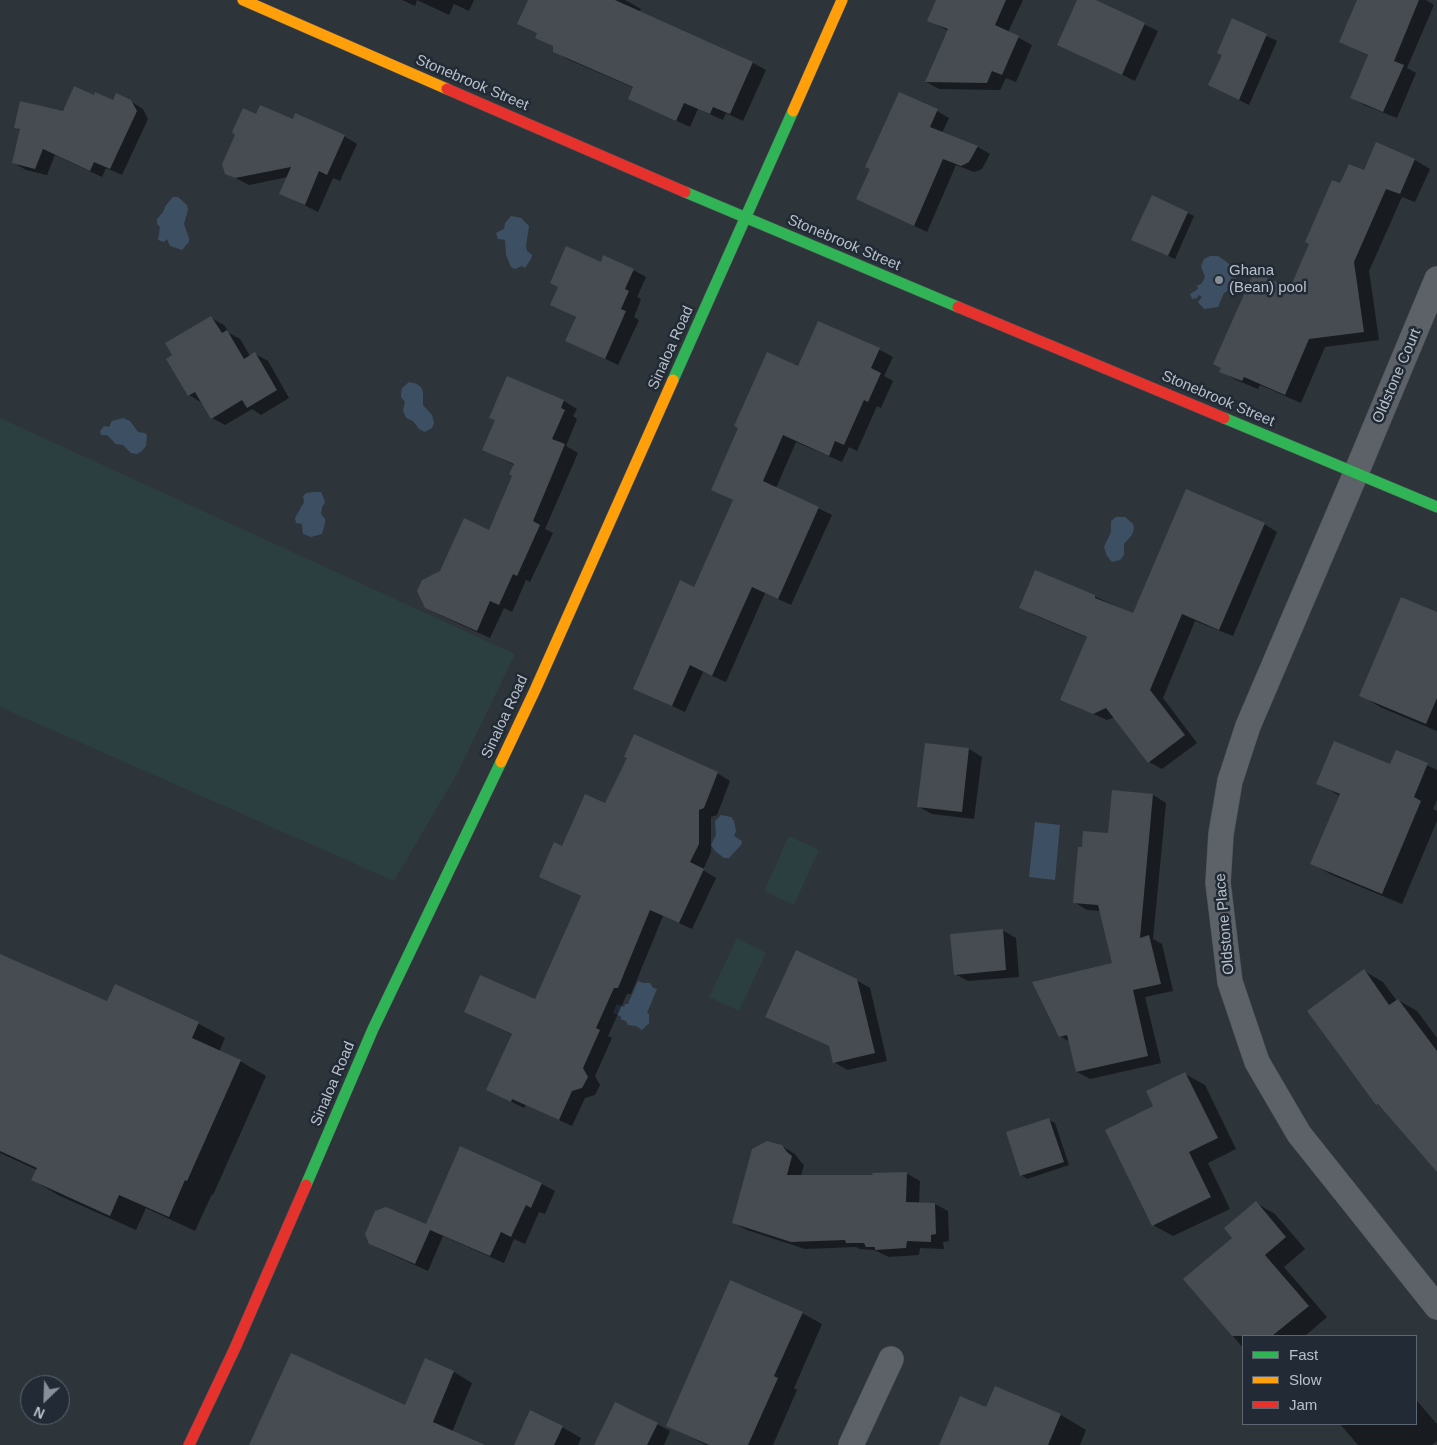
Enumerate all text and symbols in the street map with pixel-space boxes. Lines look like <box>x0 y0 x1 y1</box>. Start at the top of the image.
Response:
street label: Stonebrook Street <box>413 51 531 115</box>
street label: Stonebrook Street <box>785 211 903 275</box>
place label: Ghana (Bean) pool <box>1229 262 1307 297</box>
marker: Ghana (Bean) pool <box>1213 274 1225 286</box>
street label: Sinaloa Road <box>644 303 698 393</box>
street label: Oldstone Court <box>1369 326 1425 426</box>
street label: Stonebrook Street <box>1159 367 1277 431</box>
street label: Sinaloa Road <box>478 672 532 762</box>
street label: Oldstone Place <box>1212 873 1238 975</box>
street label: Sinaloa Road <box>307 1039 359 1129</box>
legend <box>1242 1335 1417 1425</box>
text: Fast <box>1289 1346 1318 1363</box>
text: Slow <box>1289 1371 1322 1388</box>
north arrow <box>20 1375 70 1425</box>
text: Jam <box>1289 1396 1317 1413</box>
text: N <box>31 1403 47 1422</box>

